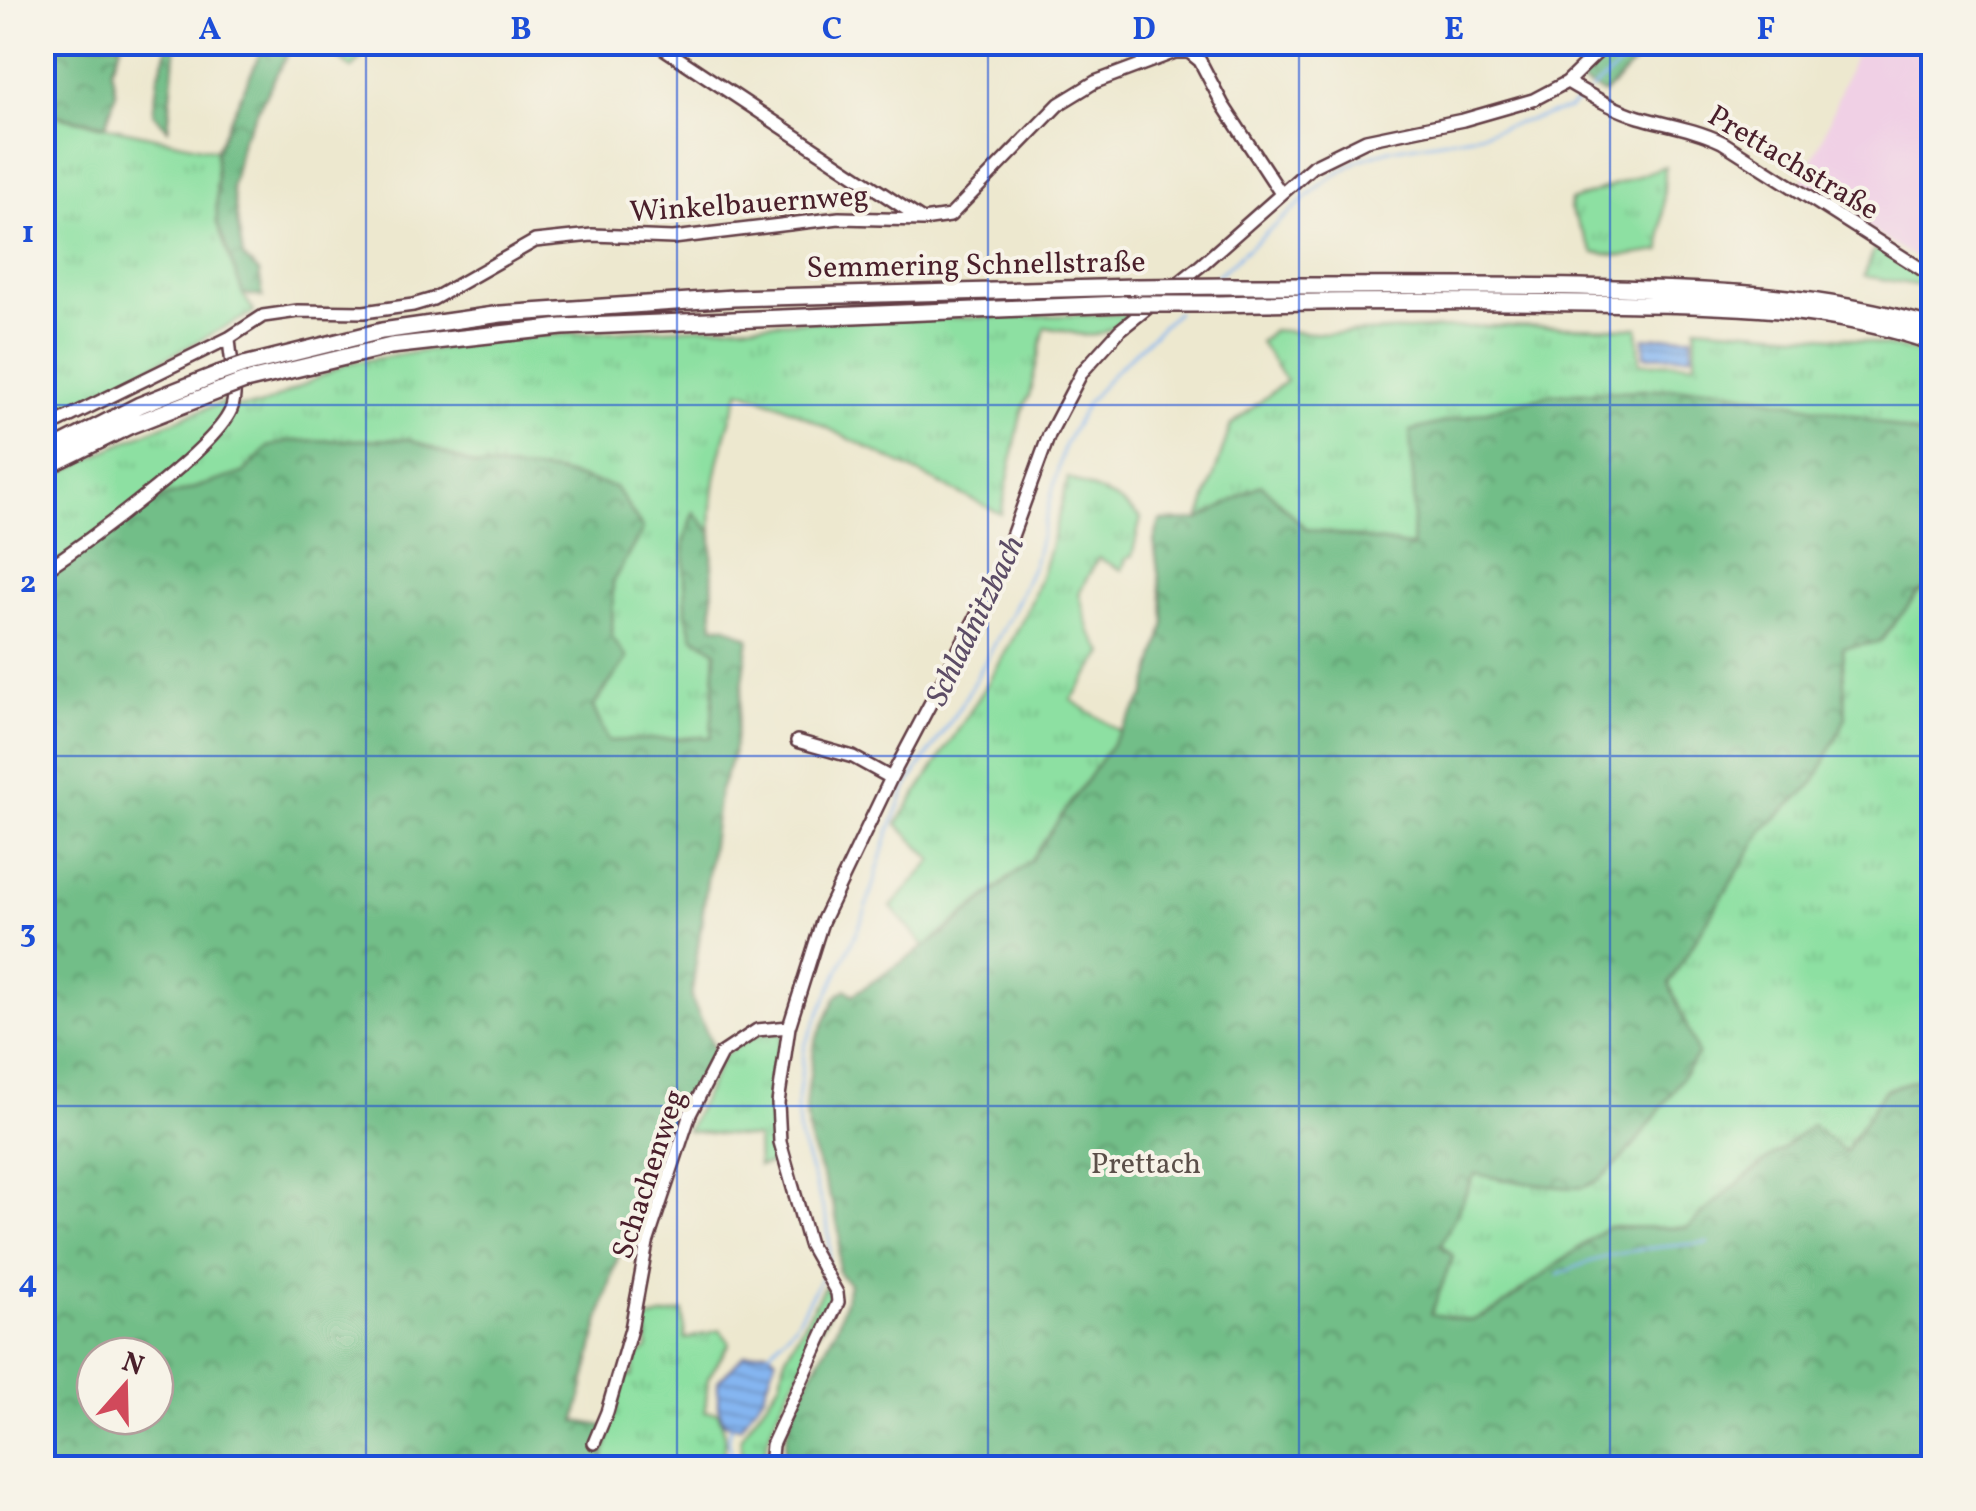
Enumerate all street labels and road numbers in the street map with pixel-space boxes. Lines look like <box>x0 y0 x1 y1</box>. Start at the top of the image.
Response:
street label: Prettachstraße <box>1699 96 1887 232</box>
street label: Winkelbauernweg <box>628 176 870 234</box>
street label: Semmering Schnellstraße <box>806 242 1146 290</box>
street label: Schachenweg <box>603 1084 697 1265</box>

